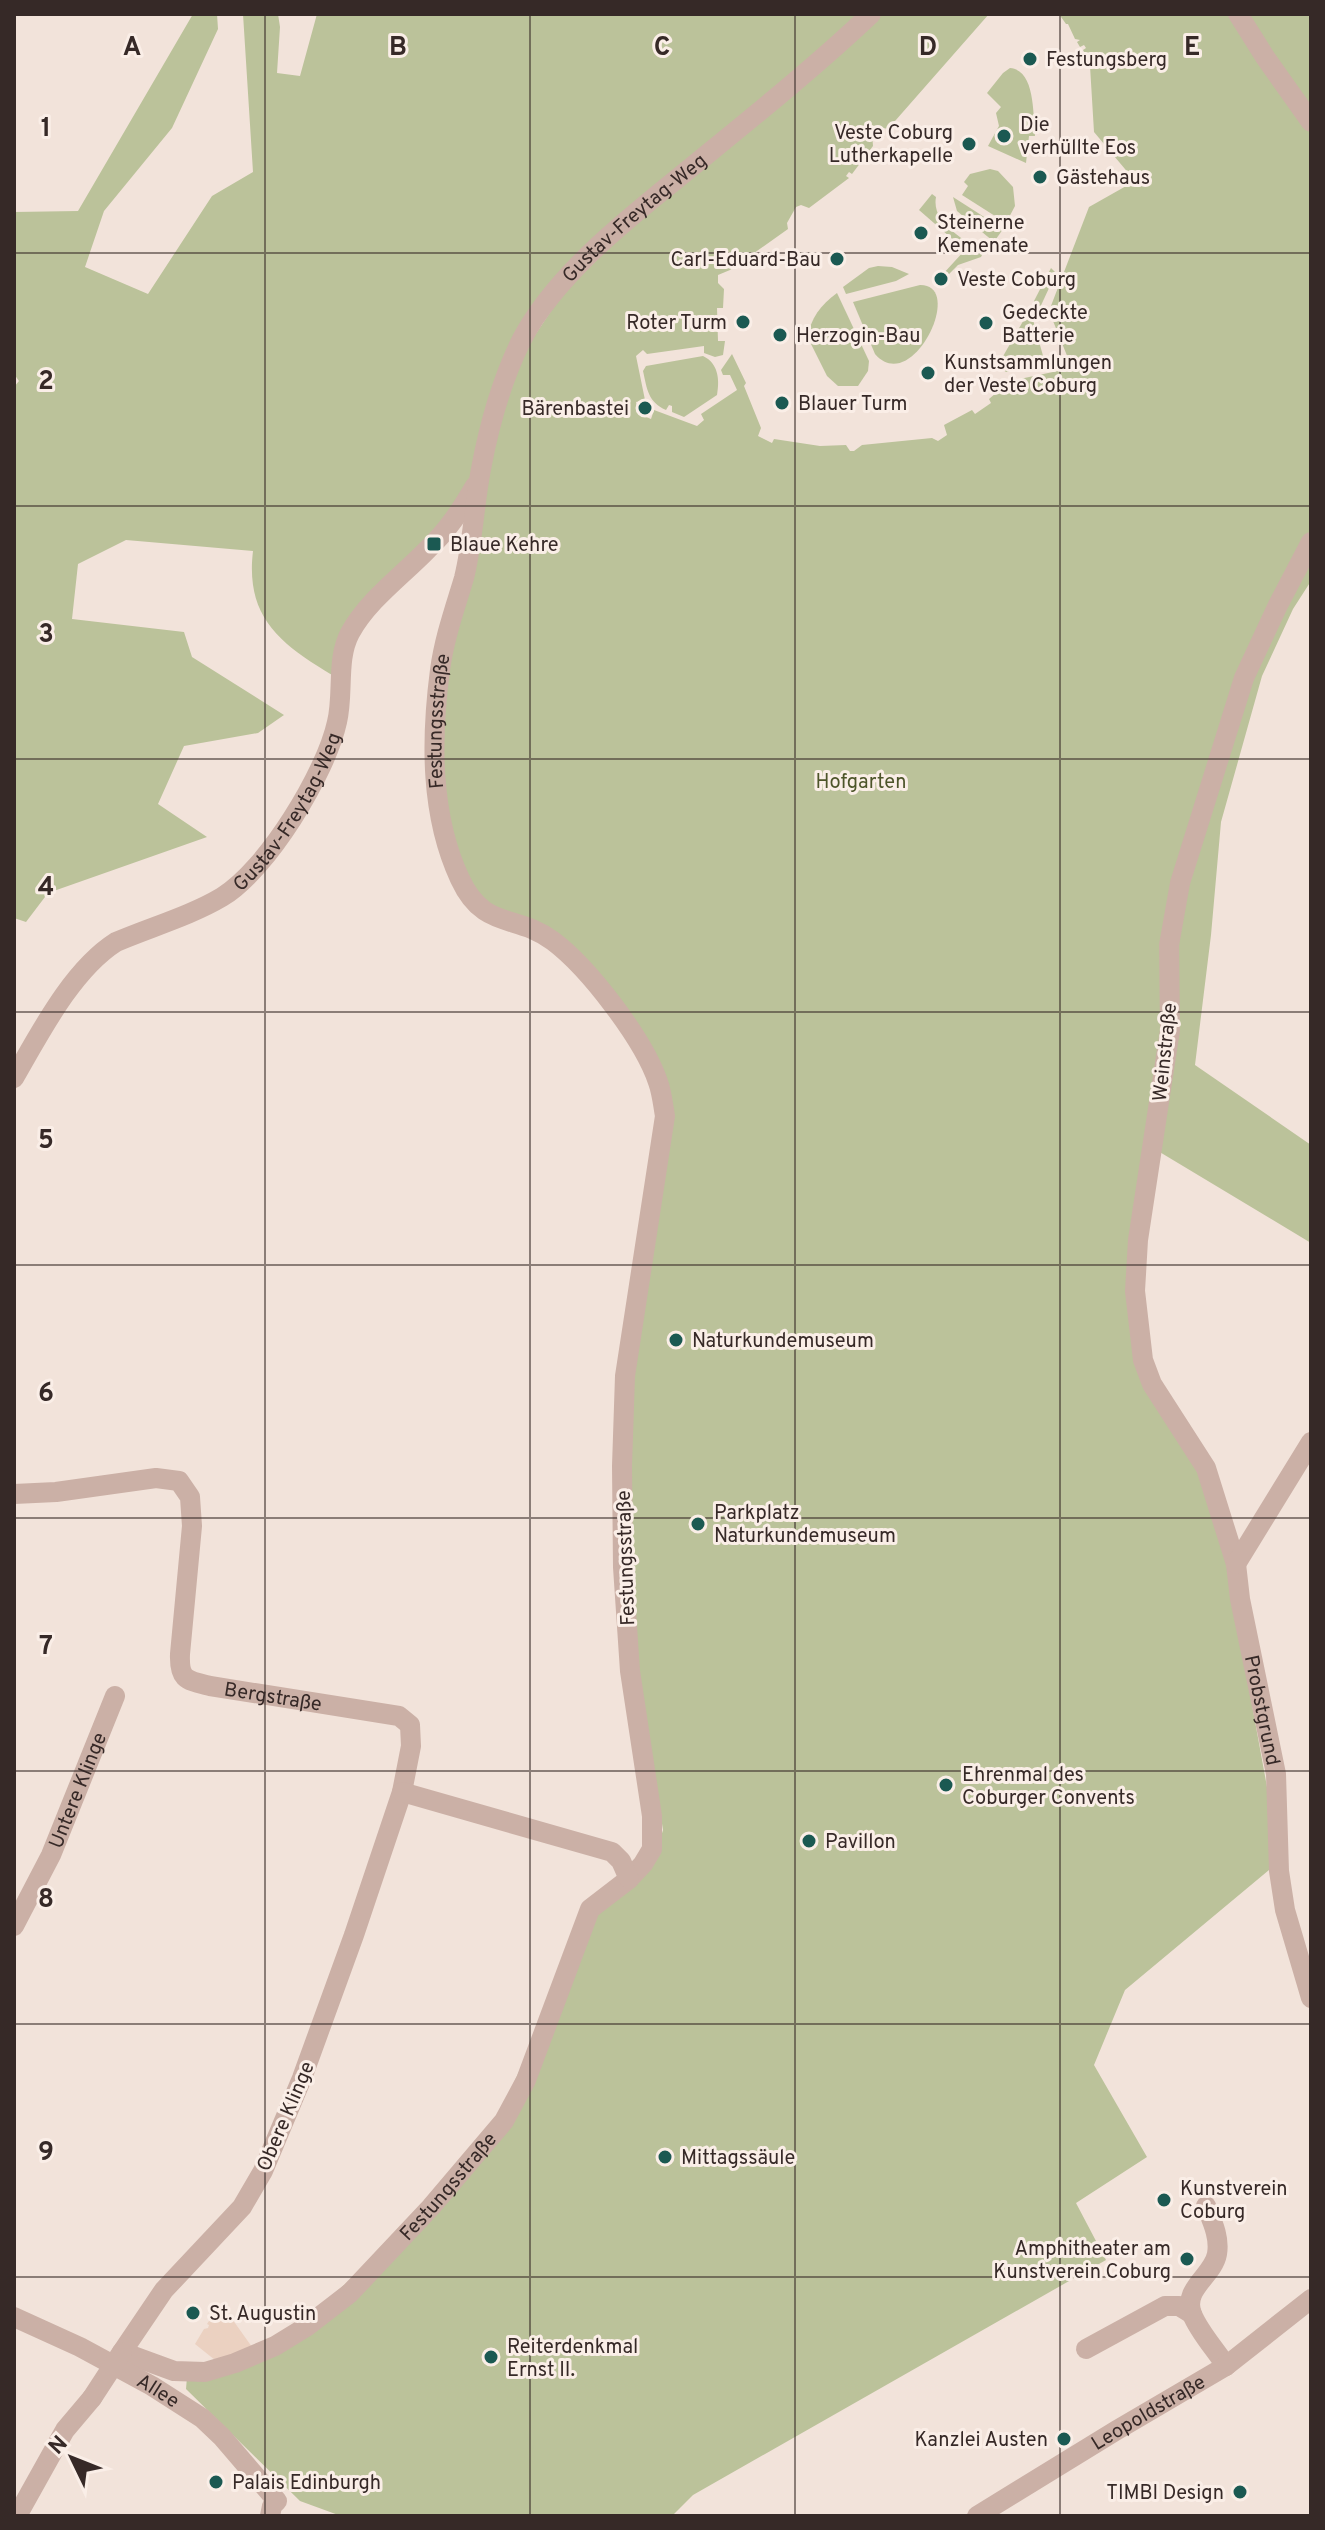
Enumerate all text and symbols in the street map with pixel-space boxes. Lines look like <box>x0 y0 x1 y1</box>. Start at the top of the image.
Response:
text: A <box>123 32 141 65</box>
text: B <box>389 32 407 65</box>
text: C <box>654 32 670 65</box>
text: D <box>919 32 937 65</box>
text: E <box>1184 32 1200 65</box>
place label: Festungsberg <box>1046 48 1167 74</box>
marker: Festungsberg <box>1021 50 1039 68</box>
text: 1 <box>41 113 51 146</box>
place label: Die verhüllte Eos <box>1020 113 1136 162</box>
place label: Veste Coburg Lutherkapelle <box>829 121 953 170</box>
marker: Die verhüllte Eos <box>995 127 1013 145</box>
marker: Veste Coburg Lutherkapelle <box>960 135 978 153</box>
street label: Gustav-Freytag-Weg <box>557 149 713 289</box>
place label: Gästehaus <box>1056 166 1150 192</box>
marker: Gästehaus <box>1031 168 1049 186</box>
place label: Steinerne Kemenate <box>937 211 1029 260</box>
marker: Steinerne Kemenate <box>912 224 930 242</box>
place label: Carl-Eduard-Bau <box>671 248 821 274</box>
marker: Carl-Eduard-Bau <box>828 250 846 268</box>
place label: Veste Coburg <box>957 268 1076 294</box>
marker: Veste Coburg <box>932 270 950 288</box>
place label: Gedeckte Batterie <box>1002 301 1088 350</box>
place label: Roter Turm <box>626 311 727 337</box>
marker: Roter Turm <box>734 313 752 331</box>
marker: Gedeckte Batterie <box>977 314 995 332</box>
place label: Herzogin-Bau <box>796 324 920 350</box>
marker: Herzogin-Bau <box>771 326 789 344</box>
place label: Kunstsammlungen der Veste Coburg <box>944 351 1112 400</box>
marker: Kunstsammlungen der Veste Coburg <box>919 364 937 382</box>
text: 2 <box>38 366 54 399</box>
place label: Blauer Turm <box>798 392 908 418</box>
marker: Blauer Turm <box>773 394 791 412</box>
place label: Bärenbastei <box>521 397 629 423</box>
marker: Bärenbastei <box>636 399 654 417</box>
place label: Blaue Kehre <box>450 533 559 559</box>
marker: Blaue Kehre <box>425 535 443 553</box>
text: 3 <box>38 619 54 652</box>
street label: Festungsstraße <box>423 652 457 790</box>
street label: Gustav-Freytag-Weg <box>228 730 348 898</box>
park label: Hofgarten <box>815 770 907 796</box>
text: 4 <box>38 872 54 905</box>
street label: Weinstraße <box>1148 1002 1184 1103</box>
text: 5 <box>38 1125 54 1158</box>
place label: Naturkundemuseum <box>692 1329 874 1355</box>
marker: Naturkundemuseum <box>667 1331 685 1349</box>
text: 6 <box>38 1378 54 1411</box>
street label: Festungsstraße <box>612 1490 642 1626</box>
place label: Parkplatz Naturkundemuseum <box>714 1501 896 1550</box>
marker: Parkplatz Naturkundemuseum <box>689 1515 707 1533</box>
text: 7 <box>39 1631 53 1664</box>
street label: Probstgrund <box>1237 1653 1285 1768</box>
street label: Bergstraße <box>222 1677 323 1719</box>
street label: Untere Klinge <box>44 1729 114 1853</box>
place label: Ehrenmal des Coburger Convents <box>962 1763 1135 1812</box>
marker: Ehrenmal des Coburger Convents <box>937 1776 955 1794</box>
place label: Pavillon <box>825 1830 896 1856</box>
marker: Pavillon <box>800 1832 818 1850</box>
text: 8 <box>38 1884 54 1917</box>
street label: Obere Klinge <box>252 2058 322 2176</box>
street label: Festungsstraße <box>395 2128 504 2247</box>
text: 9 <box>38 2137 54 2170</box>
place label: Mittagssäule <box>681 2146 795 2172</box>
marker: Mittagssäule <box>656 2148 674 2166</box>
place label: Kunstverein Coburg <box>1180 2177 1288 2226</box>
marker: Kunstverein Coburg <box>1155 2191 1173 2209</box>
place label: Amphitheater am Kunstverein Coburg <box>993 2237 1171 2286</box>
marker: Amphitheater am Kunstverein Coburg <box>1178 2250 1196 2268</box>
place label: St. Augustin <box>209 2302 316 2328</box>
marker: St. Augustin <box>184 2304 202 2322</box>
place label: Reiterdenkmal Ernst II. <box>507 2335 638 2384</box>
marker: Reiterdenkmal Ernst II. <box>482 2348 500 2366</box>
street label: Allee <box>131 2369 184 2415</box>
street label: Leopoldstraße <box>1087 2370 1211 2458</box>
north arrow <box>32 2418 112 2498</box>
place label: Kanzlei Austen <box>914 2428 1048 2454</box>
marker: Kanzlei Austen <box>1055 2430 1073 2448</box>
text: N <box>44 2431 74 2461</box>
place label: Palais Edinburgh <box>232 2471 381 2497</box>
marker: Palais Edinburgh <box>207 2473 225 2491</box>
place label: TIMBI Design <box>1106 2481 1224 2507</box>
marker: TIMBI Design <box>1231 2483 1249 2501</box>

